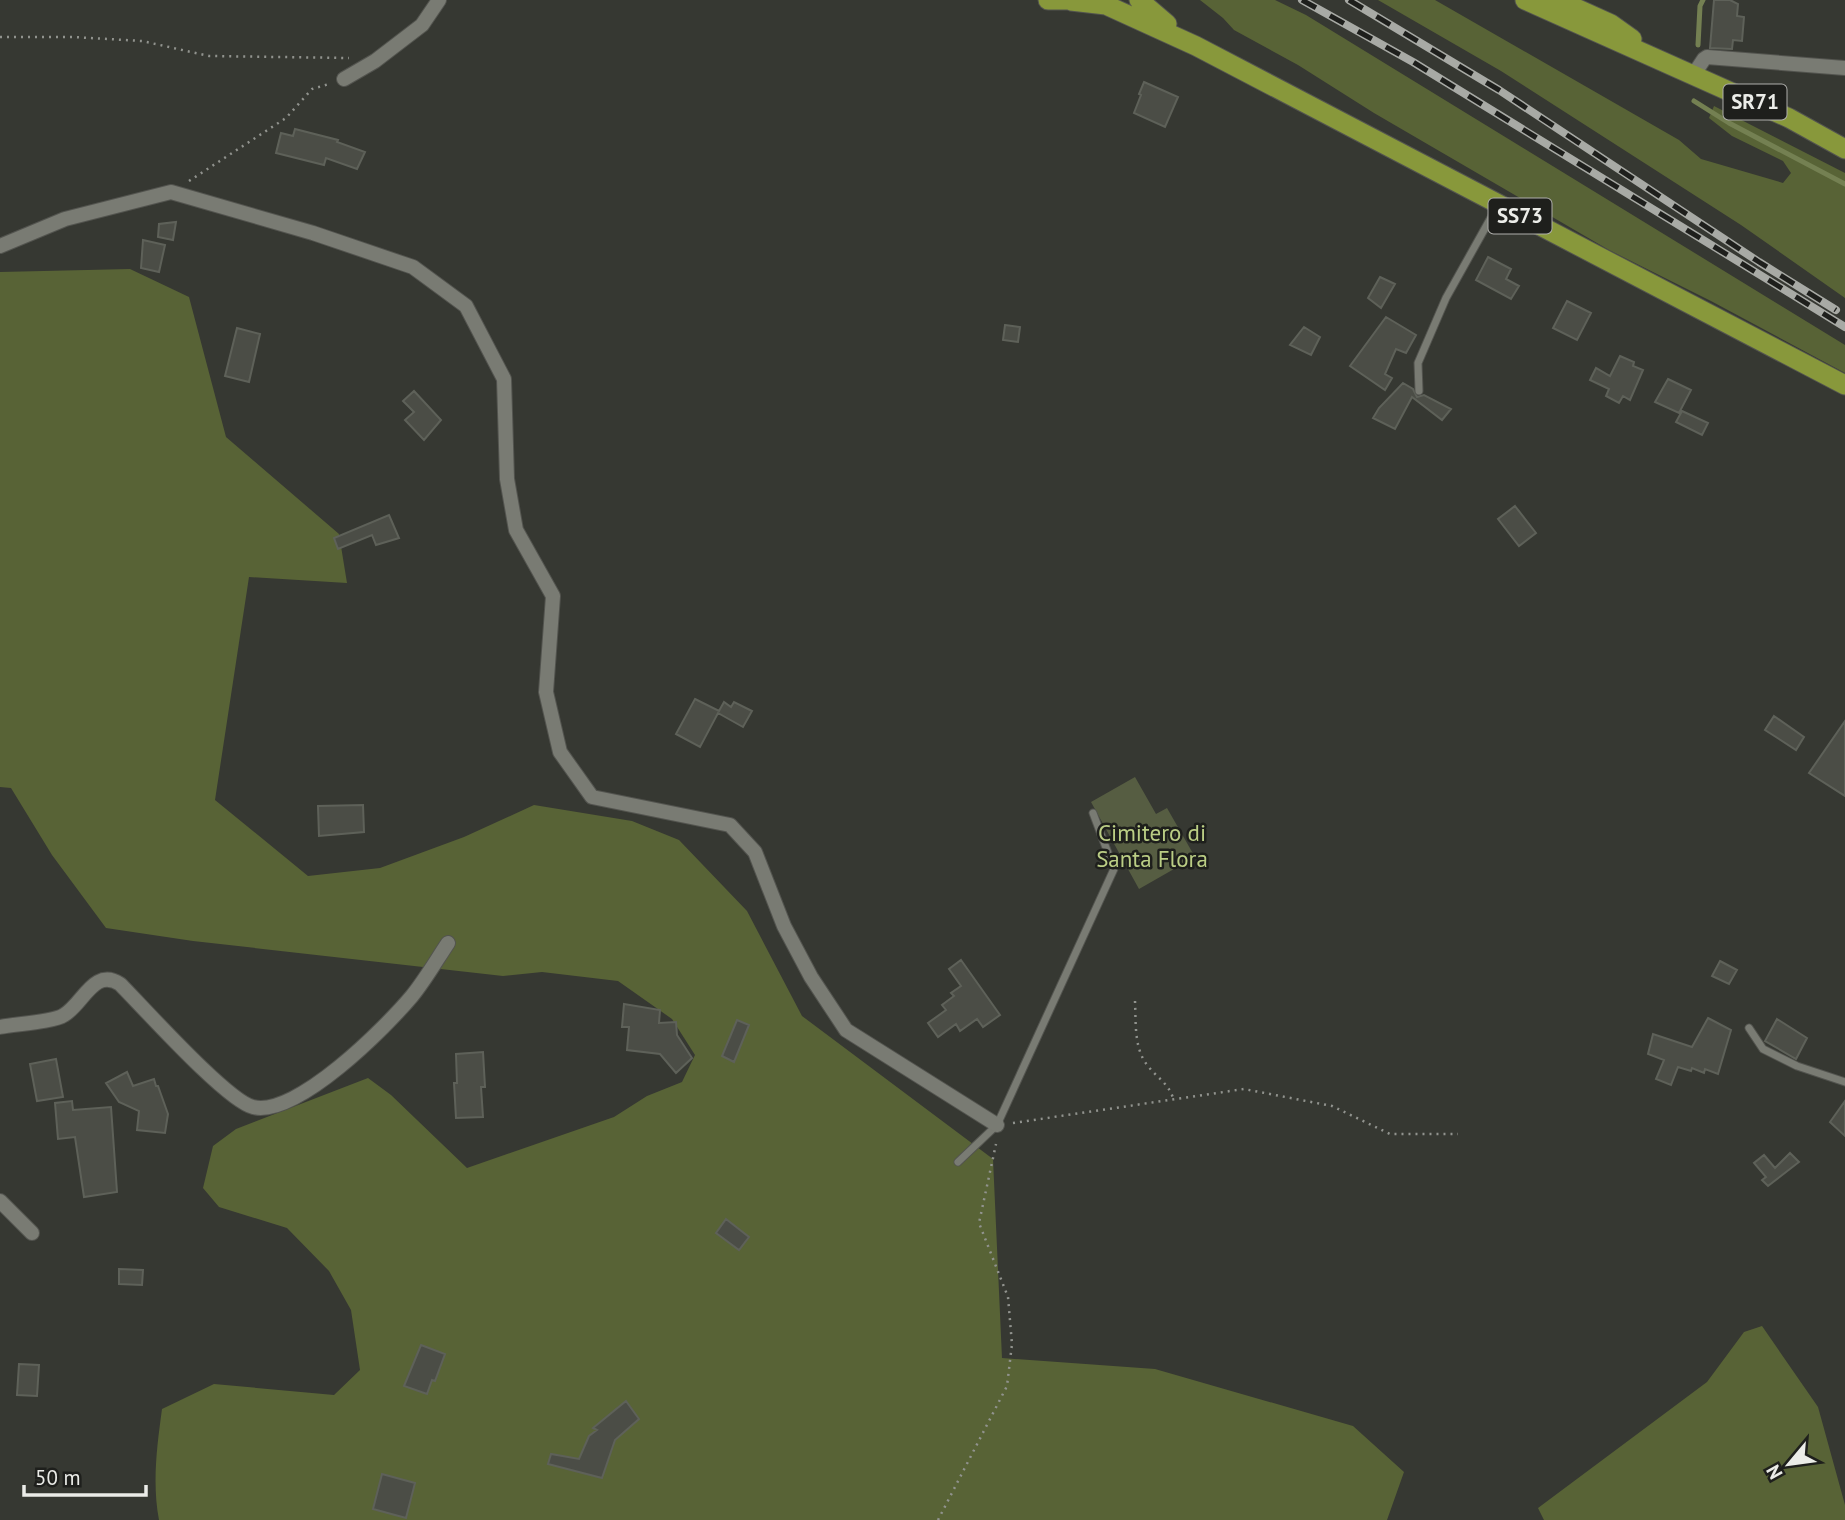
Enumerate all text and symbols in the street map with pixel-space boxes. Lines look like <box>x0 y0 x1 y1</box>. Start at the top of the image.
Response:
road number: SR71 <box>1724 84 1786 119</box>
road number: SS73 <box>1488 198 1552 234</box>
park label: Cimitero di Santa Flora <box>1096 818 1208 873</box>
north arrow <box>1754 1429 1824 1499</box>
scale bar <box>24 1454 147 1498</box>
text: N <box>1761 1461 1788 1484</box>
text: 50 m <box>35 1464 81 1491</box>

